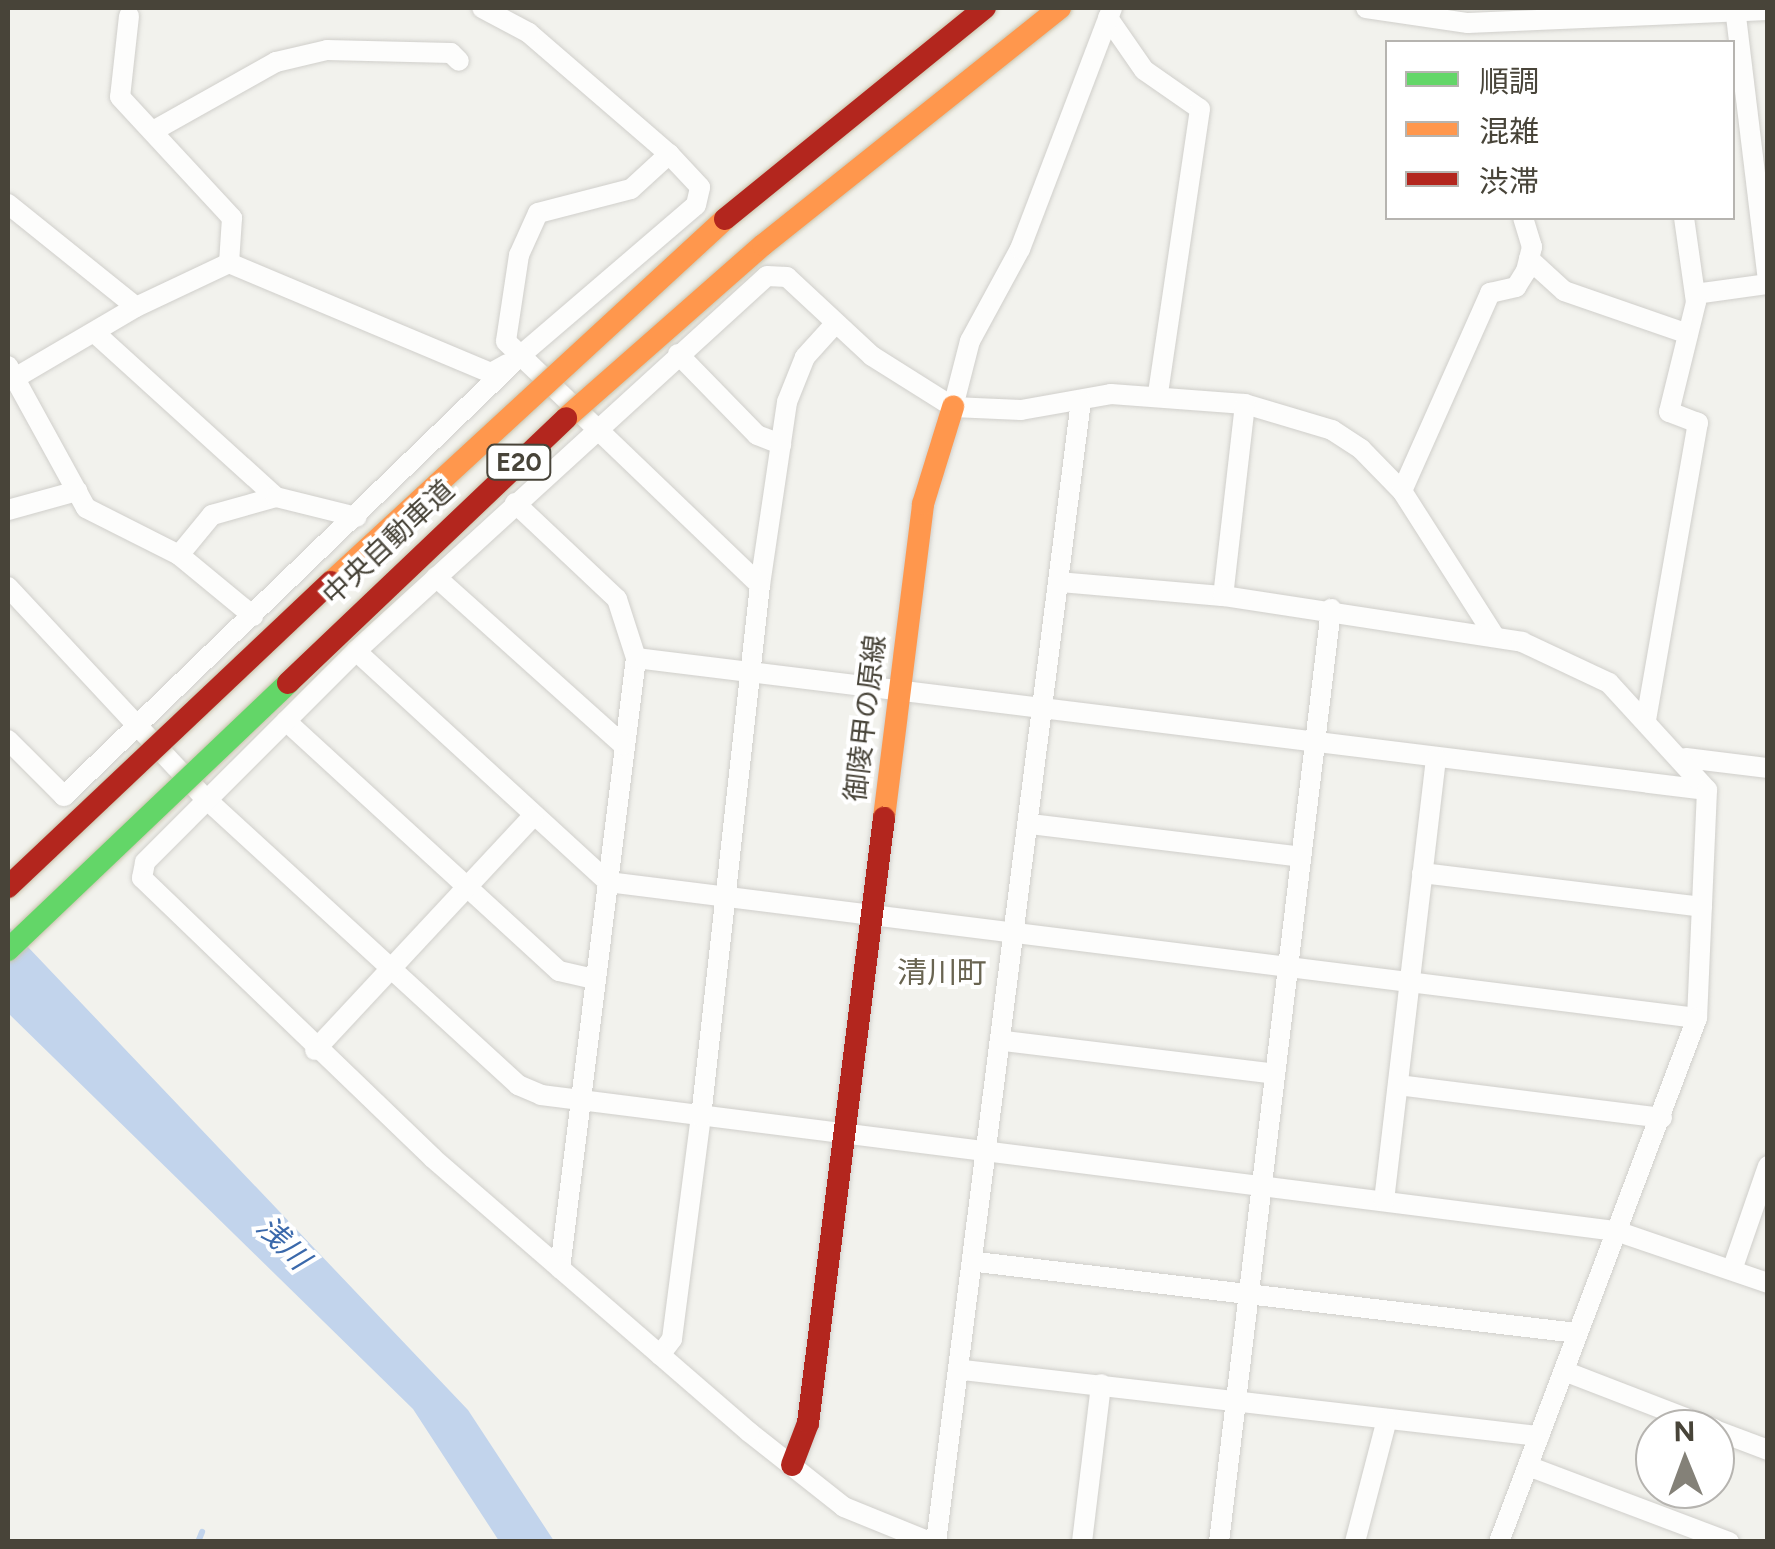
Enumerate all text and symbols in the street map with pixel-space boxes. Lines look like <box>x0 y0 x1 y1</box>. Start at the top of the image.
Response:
legend <box>1385 40 1735 220</box>
text: 順調 <box>1479 63 1539 100</box>
text: 混雑 <box>1479 113 1539 150</box>
text: 渋滞 <box>1479 163 1539 200</box>
road number: E20 <box>484 442 554 482</box>
street label: 中央自動車道 <box>315 472 461 612</box>
street label: 御陵甲の原線 <box>838 633 892 803</box>
district label: 清川町 <box>897 955 987 991</box>
water label: 浅川 <box>249 1209 317 1277</box>
north arrow <box>1635 1409 1735 1509</box>
text: N <box>1673 1414 1696 1448</box>

